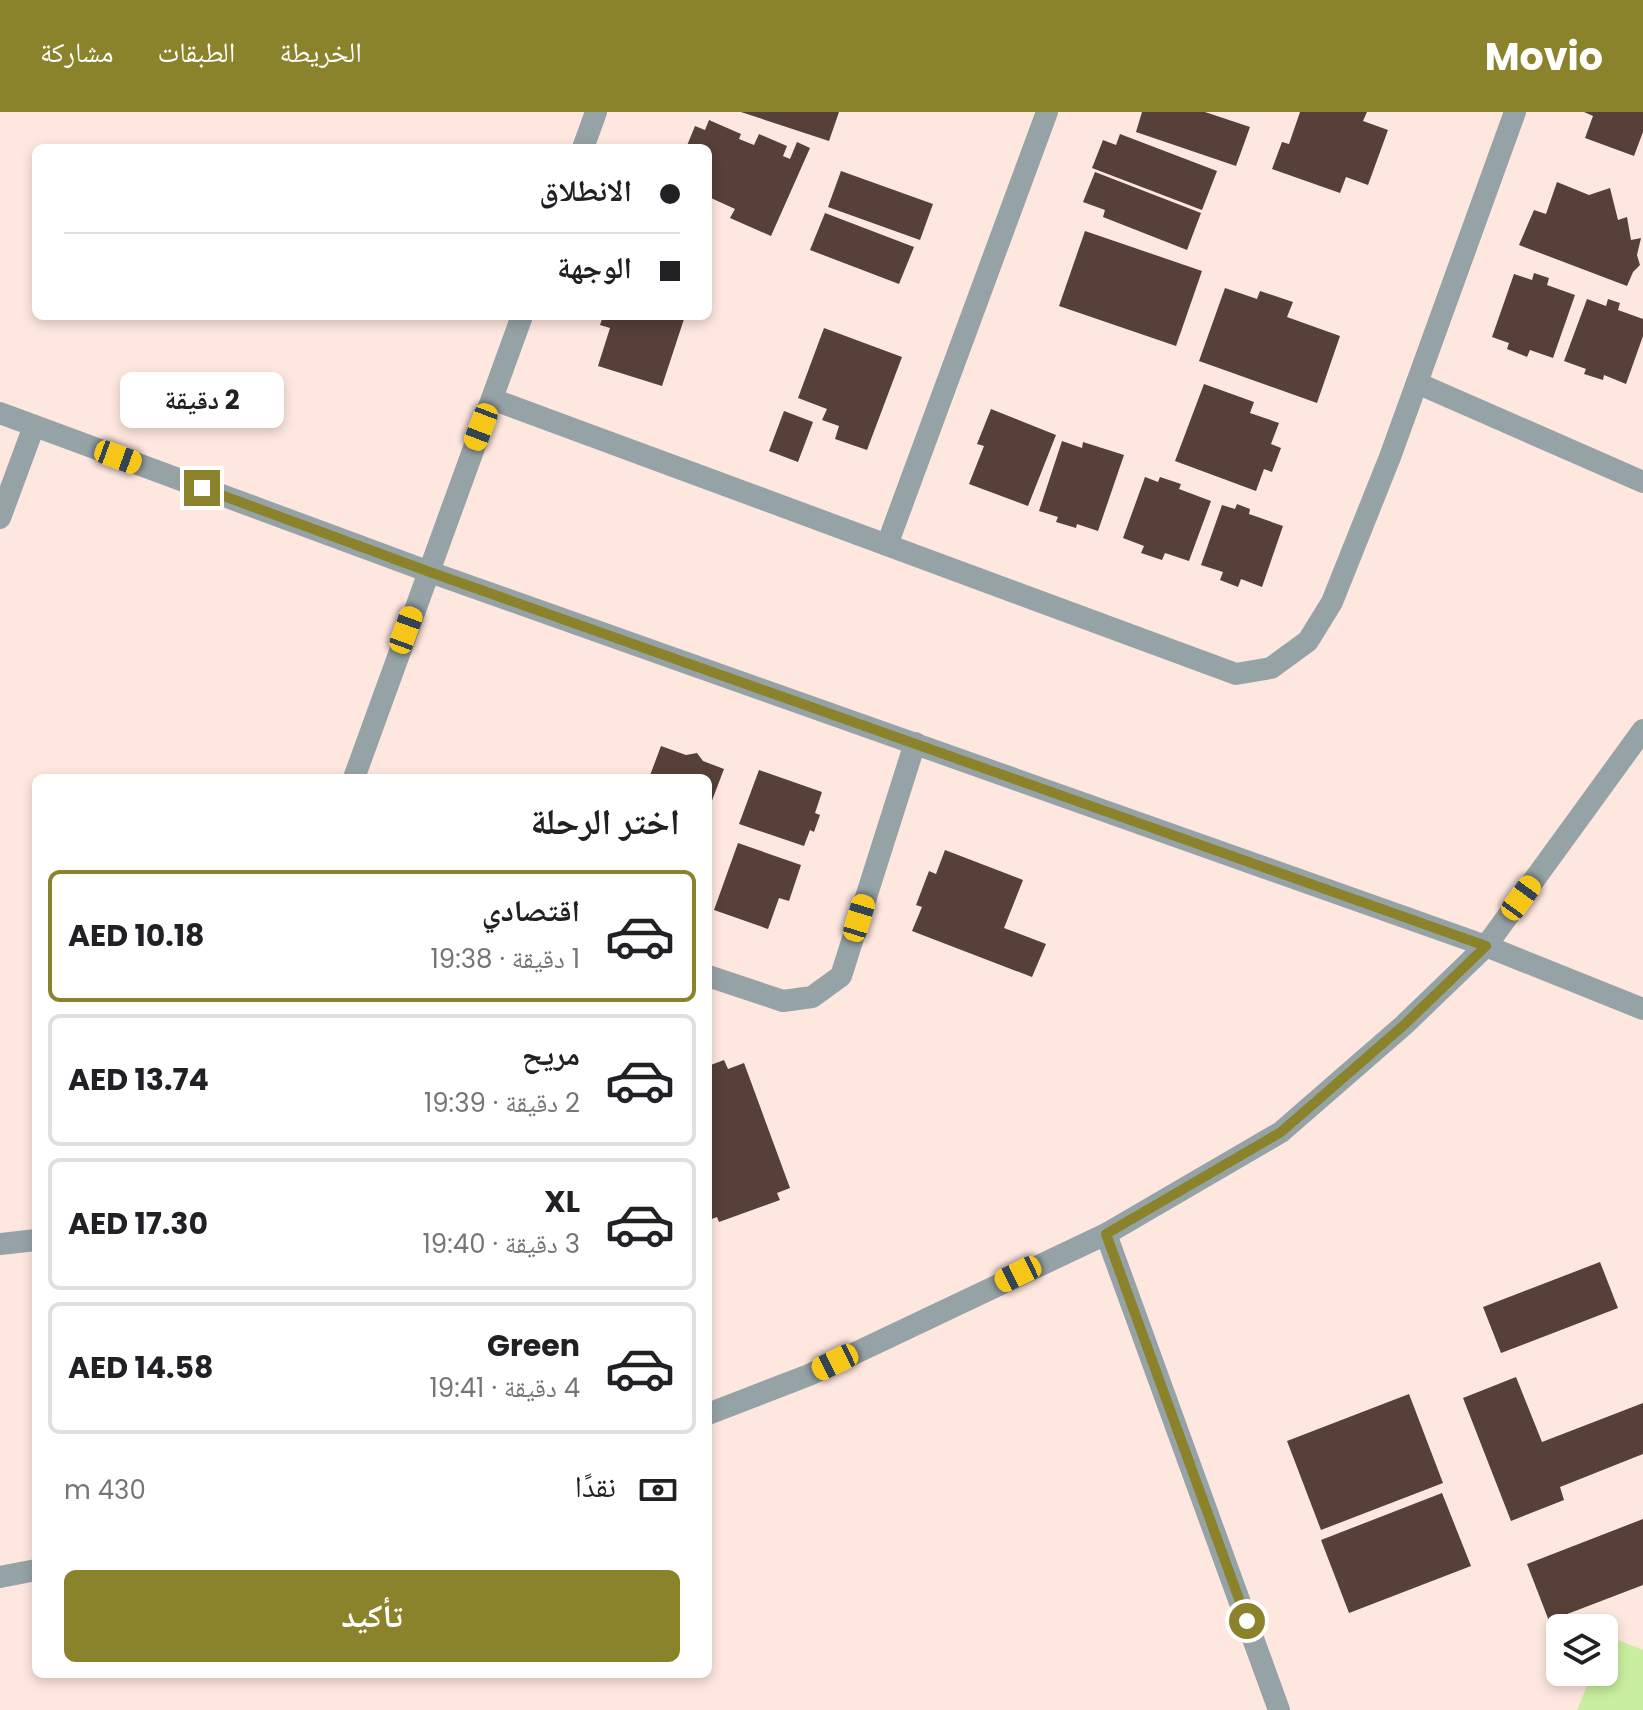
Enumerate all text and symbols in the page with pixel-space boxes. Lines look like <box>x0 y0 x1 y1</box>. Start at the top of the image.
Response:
text: Movio <box>1485 30 1603 83</box>
text: مشاركة <box>40 33 114 72</box>
text: الطبقات <box>158 33 235 72</box>
text: الخريطة <box>279 33 362 72</box>
text: الانطلاق <box>539 169 632 212</box>
text: الوجهة <box>557 246 632 289</box>
callout: 2 دقيقة <box>120 372 284 428</box>
text: 2 دقيقة <box>165 382 239 418</box>
car <box>461 400 501 454</box>
car <box>91 438 145 476</box>
route end <box>184 470 220 506</box>
car <box>387 603 425 657</box>
text: اختر الرحلة <box>530 796 680 847</box>
car <box>1497 872 1545 924</box>
text: اقتصادي <box>482 889 580 932</box>
car <box>841 892 877 944</box>
icon: car <box>604 900 676 972</box>
text: AED 10.18 <box>68 914 205 957</box>
text: 1 دقيقة · 19:38 <box>431 941 580 977</box>
text: مريح <box>522 1033 580 1076</box>
icon: car <box>604 1044 676 1116</box>
text: AED 13.74 <box>68 1058 209 1101</box>
text: 2 دقيقة · 19:39 <box>424 1085 580 1121</box>
text: XL <box>544 1180 580 1223</box>
icon: car <box>604 1188 676 1260</box>
text: AED 17.30 <box>68 1202 208 1245</box>
text: 3 دقيقة · 19:40 <box>423 1226 580 1262</box>
car <box>991 1253 1045 1295</box>
text: Green <box>487 1324 580 1367</box>
icon: car <box>604 1332 676 1404</box>
car <box>808 1341 862 1383</box>
text: AED 14.58 <box>68 1346 214 1389</box>
text: 4 دقيقة · 19:41 <box>430 1370 580 1406</box>
text: نقدًا <box>575 1465 616 1508</box>
icon: cash <box>636 1468 680 1512</box>
text: 430 m <box>64 1472 146 1508</box>
button: تأكيد <box>64 1570 680 1662</box>
route start <box>1229 1603 1265 1639</box>
map controls <box>1546 1614 1618 1686</box>
button: layers <box>1546 1614 1618 1686</box>

